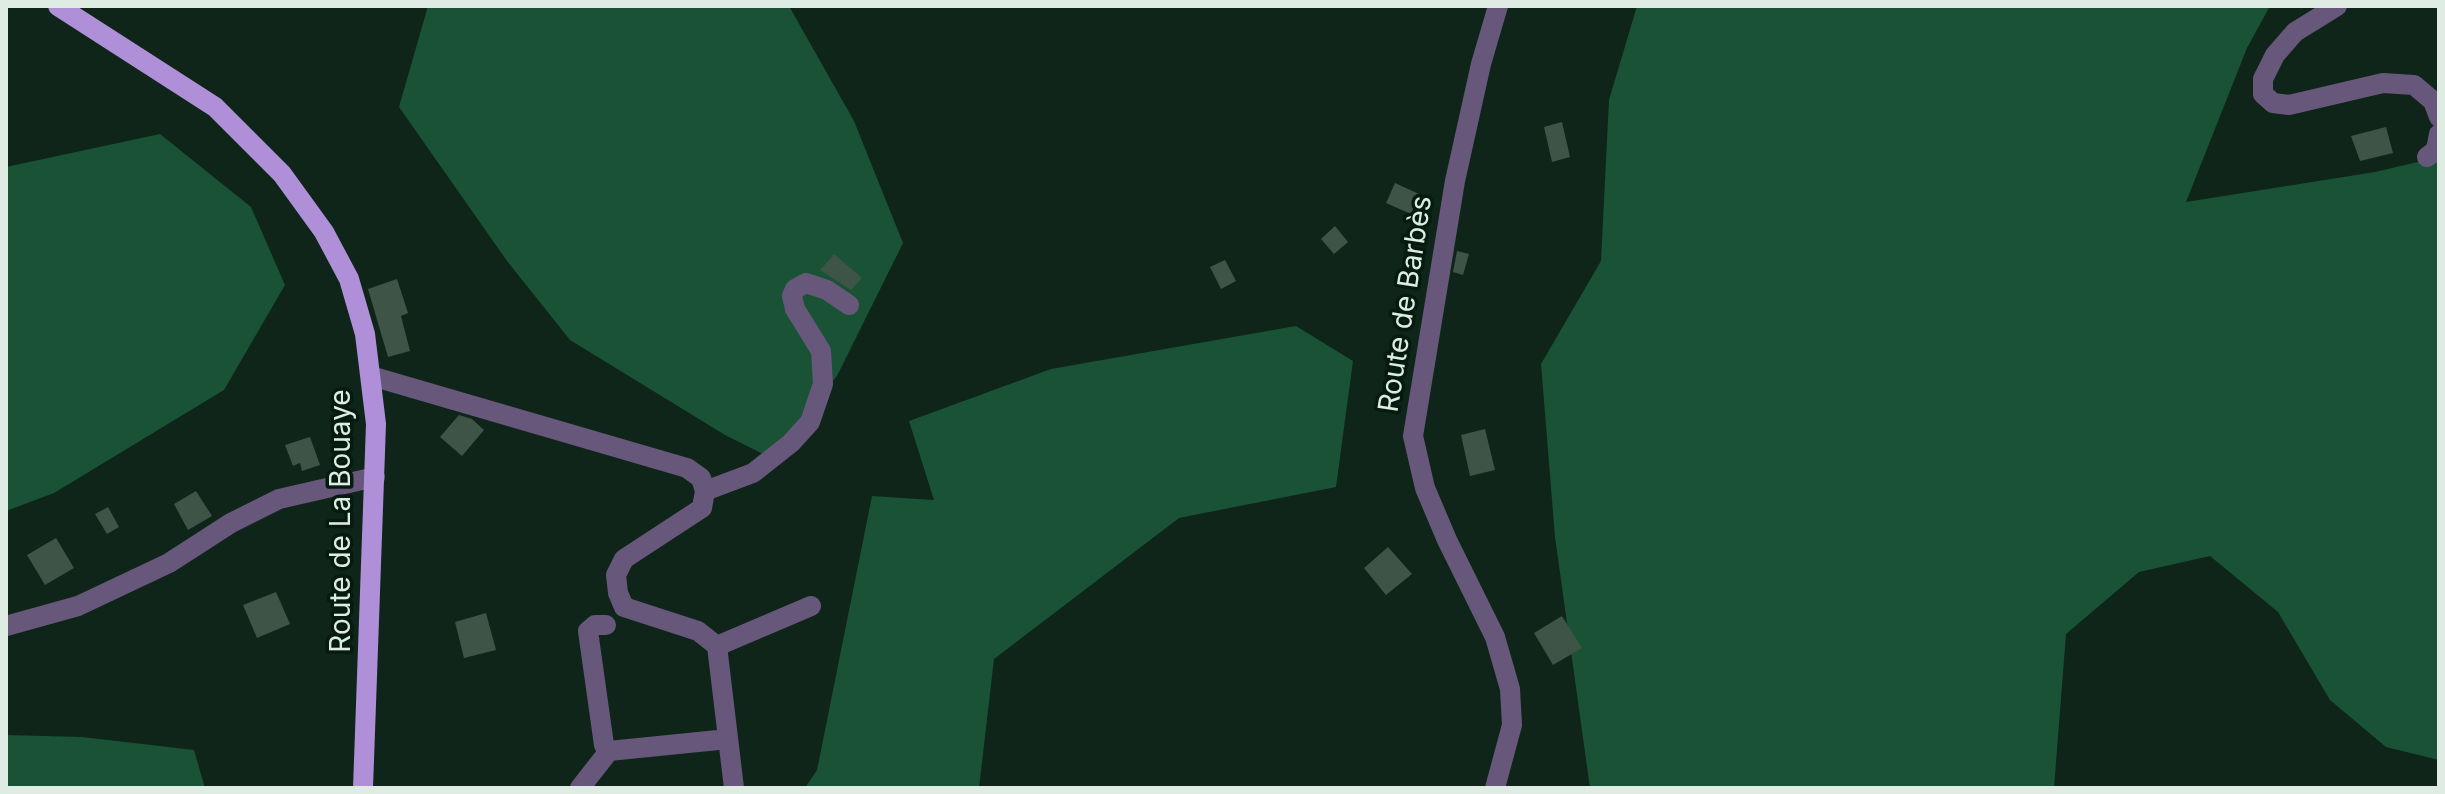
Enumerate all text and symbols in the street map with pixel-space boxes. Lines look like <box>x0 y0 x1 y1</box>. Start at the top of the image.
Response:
street label: Route de Barbès <box>1372 193 1440 415</box>
street label: Route de La Bouaye <box>325 389 359 653</box>

